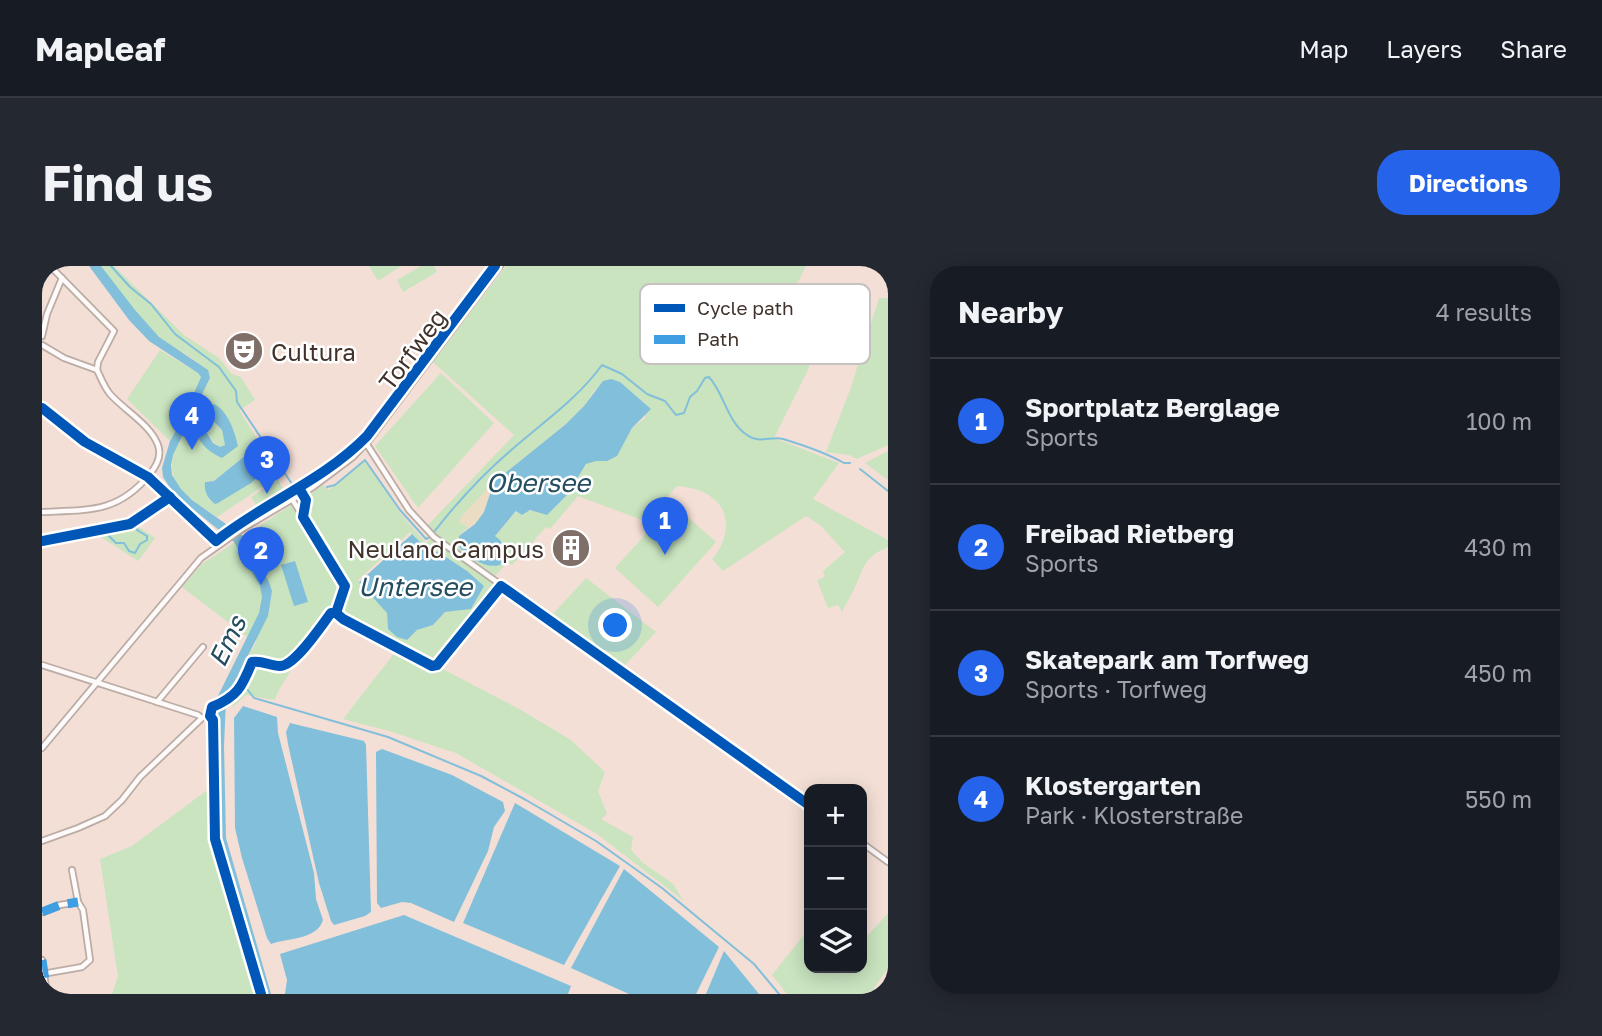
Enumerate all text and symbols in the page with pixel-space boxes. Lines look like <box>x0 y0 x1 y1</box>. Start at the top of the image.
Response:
text: Mapleaf <box>35 29 165 68</box>
text: Map <box>1299 34 1348 63</box>
text: Layers <box>1386 34 1462 63</box>
text: Share <box>1500 34 1567 63</box>
button: Directions <box>1377 150 1560 215</box>
text: Find us <box>42 153 213 212</box>
legend <box>640 284 870 364</box>
text: Nearby <box>958 294 1063 330</box>
text: Cycle path <box>697 296 794 319</box>
text: 4 results <box>1436 298 1532 326</box>
street label: Torfweg <box>372 303 452 395</box>
text: Path <box>697 327 739 350</box>
theatre icon: Cultura <box>223 330 265 372</box>
place label: Cultura <box>271 337 356 366</box>
pin: 4 <box>169 392 215 450</box>
text: Sportplatz Berglage <box>1025 392 1280 423</box>
text: 1 <box>975 407 987 435</box>
text: 100 m <box>1466 407 1532 435</box>
text: Sports <box>1025 423 1099 451</box>
pin: 3 <box>244 436 290 494</box>
water label: Obersee <box>486 467 592 498</box>
pin: 1 <box>642 497 688 555</box>
text: Freibad Rietberg <box>1025 518 1234 549</box>
pin: 2 <box>238 527 284 585</box>
building icon: Neuland Campus <box>550 527 592 569</box>
text: 2 <box>974 533 988 561</box>
text: 430 m <box>1464 533 1532 561</box>
place label: Neuland Campus <box>347 534 544 563</box>
text: Sports <box>1025 549 1099 577</box>
water label: Untersee <box>358 571 474 602</box>
your location <box>598 608 632 642</box>
water label: Ems <box>202 609 253 671</box>
text: Skatepark am Torfweg <box>1025 644 1309 675</box>
text: 3 <box>974 659 988 687</box>
text: 450 m <box>1464 659 1532 687</box>
text: Sports · Torfweg <box>1025 675 1207 703</box>
text: Klostergarten <box>1025 770 1201 801</box>
map controls <box>804 784 867 973</box>
button: + <box>804 784 867 847</box>
text: 4 <box>974 785 988 813</box>
text: 550 m <box>1465 785 1532 813</box>
text: Park · Klosterstraße <box>1025 801 1243 829</box>
button: − <box>804 847 867 910</box>
button: layers <box>804 910 867 973</box>

